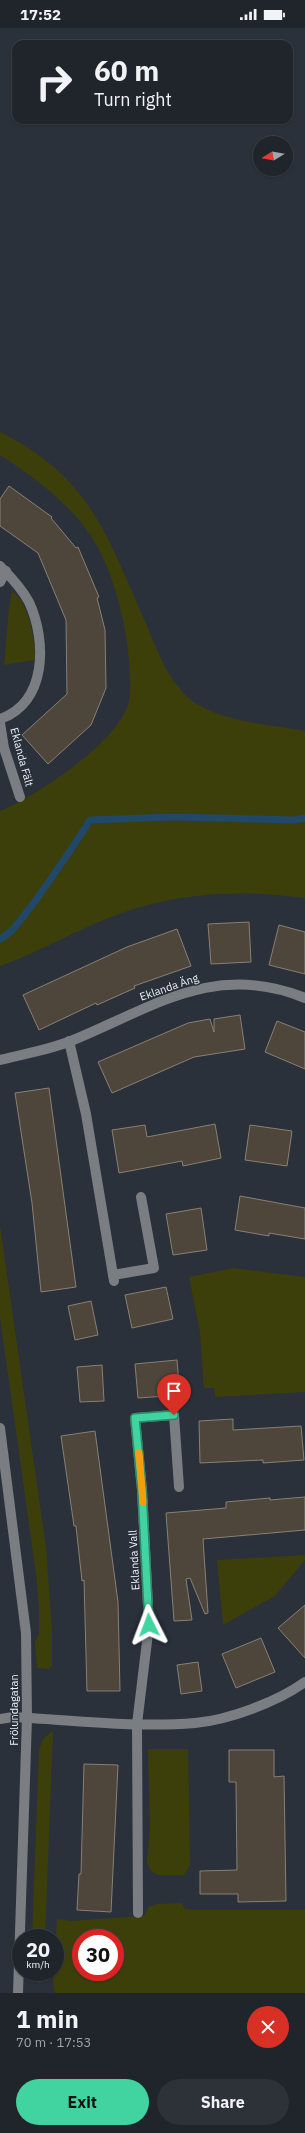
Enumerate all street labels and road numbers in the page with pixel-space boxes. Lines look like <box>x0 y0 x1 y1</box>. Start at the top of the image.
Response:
street label: Eklanda Fält <box>7 726 37 788</box>
street label: Eklanda Äng <box>138 970 200 1004</box>
street label: Eklanda Vall <box>125 1529 143 1591</box>
street label: Frölundagatan <box>7 1674 21 1746</box>

